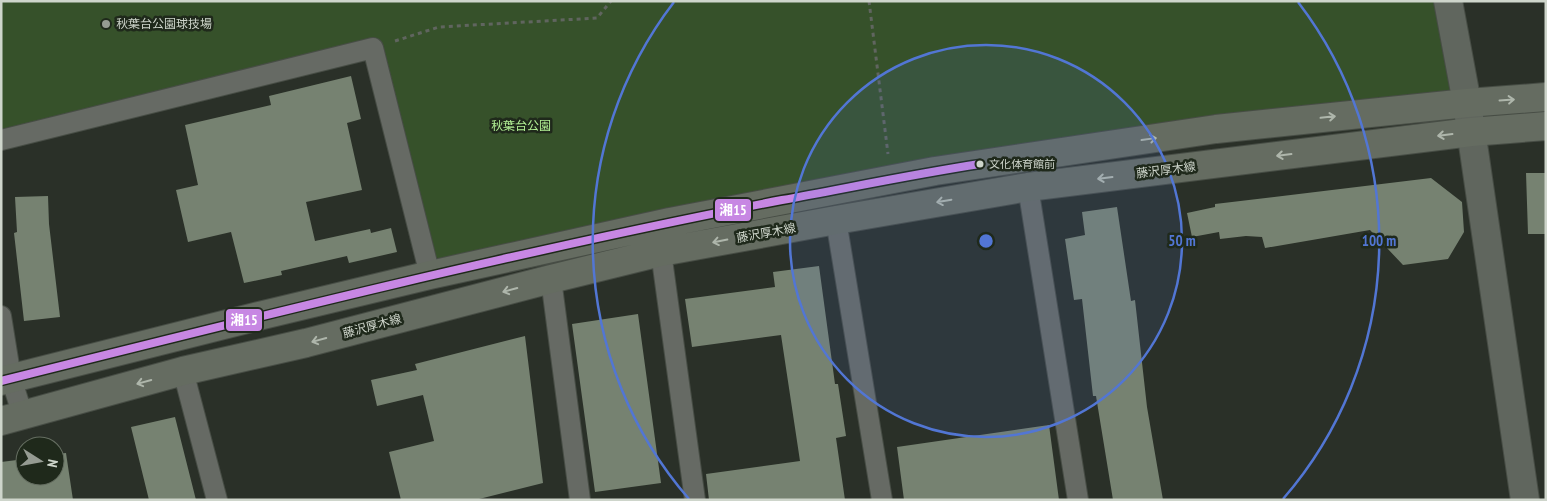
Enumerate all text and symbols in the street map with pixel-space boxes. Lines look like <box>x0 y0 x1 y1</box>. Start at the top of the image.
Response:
place label: 秋葉台公園球技場 <box>116 16 212 31</box>
marker: 秋葉台公園球技場 <box>100 18 112 30</box>
one-way arrow <box>1498 95 1514 104</box>
one-way arrow <box>1319 112 1335 122</box>
park label: 秋葉台公園 <box>491 118 551 133</box>
one-way arrow <box>1437 130 1453 140</box>
one-way arrow <box>1141 133 1157 143</box>
one-way arrow <box>1276 150 1292 160</box>
place label: 文化体育館前 <box>989 157 1055 171</box>
street label: 藤沢厚木線 <box>1135 158 1197 181</box>
marker: 文化体育館前 <box>975 159 985 169</box>
one-way arrow <box>1097 173 1113 183</box>
one-way arrow <box>937 197 953 207</box>
line badge: 湘15 <box>714 198 752 222</box>
text: 湘15 <box>719 201 747 219</box>
street label: 藤沢厚木線 <box>735 220 797 245</box>
text: 50 m <box>1168 231 1196 250</box>
text: 100 m <box>1362 231 1396 250</box>
centre of rings <box>977 232 995 250</box>
one-way arrow <box>712 237 728 247</box>
one-way arrow <box>503 286 519 295</box>
line badge: 湘15 <box>225 308 263 332</box>
text: 湘15 <box>230 311 258 329</box>
street label: 藤沢厚木線 <box>341 311 403 341</box>
one-way arrow <box>312 335 328 345</box>
one-way arrow <box>137 378 153 387</box>
north arrow <box>15 436 65 486</box>
text: N <box>43 458 62 469</box>

